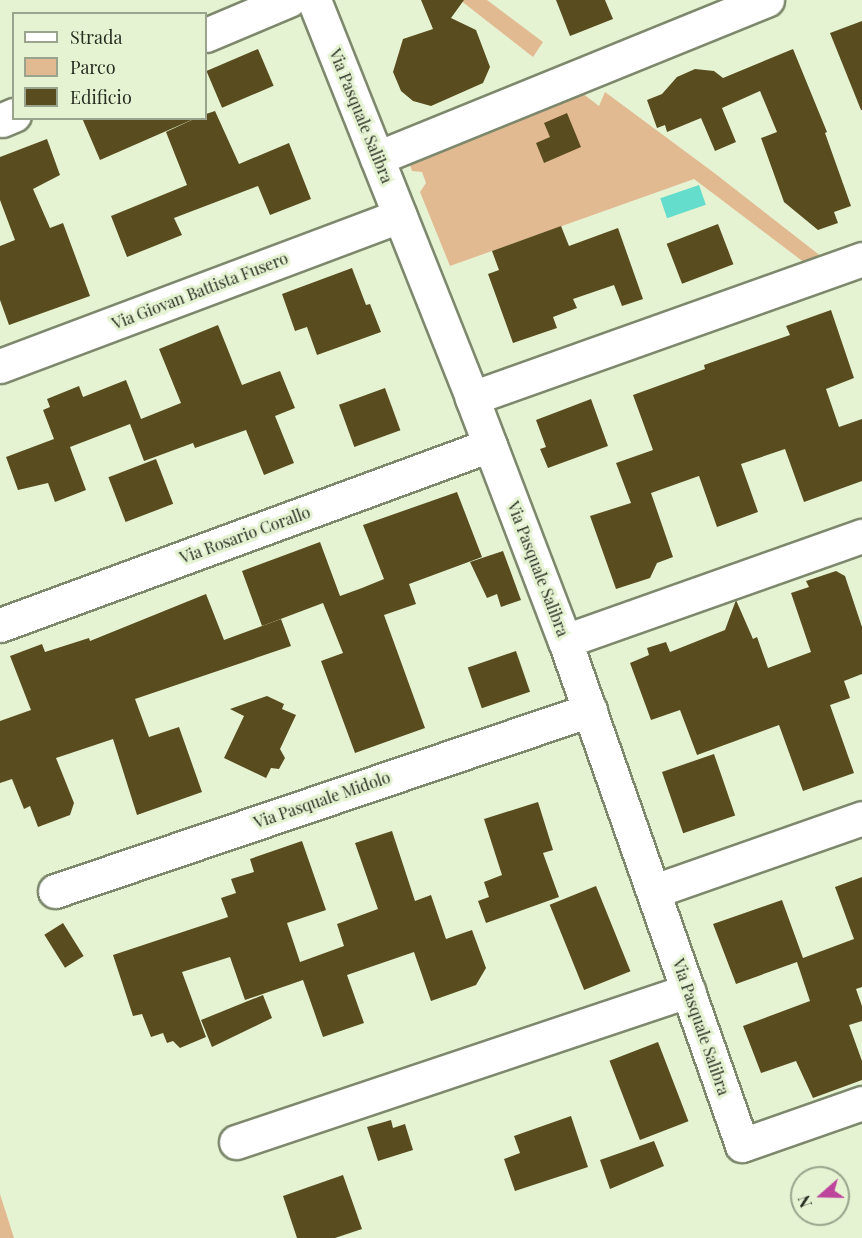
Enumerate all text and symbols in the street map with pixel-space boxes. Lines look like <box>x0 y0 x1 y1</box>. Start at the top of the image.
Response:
legend <box>12 12 207 120</box>
text: Strada <box>70 25 123 49</box>
street label: Via Pasquale Salibra <box>325 46 397 186</box>
text: Parco <box>70 55 116 79</box>
text: Edificio <box>70 85 132 109</box>
street label: Via Giovan Battista Fusero <box>109 248 291 334</box>
street label: Via Pasquale Salibra <box>503 499 573 639</box>
street label: Via Rosario Corallo <box>177 502 313 568</box>
street label: Via Pasquale Midolo <box>251 768 393 832</box>
street label: Via Pasquale Salibra <box>669 956 733 1098</box>
north arrow <box>790 1166 850 1226</box>
text: N <box>793 1193 816 1211</box>

